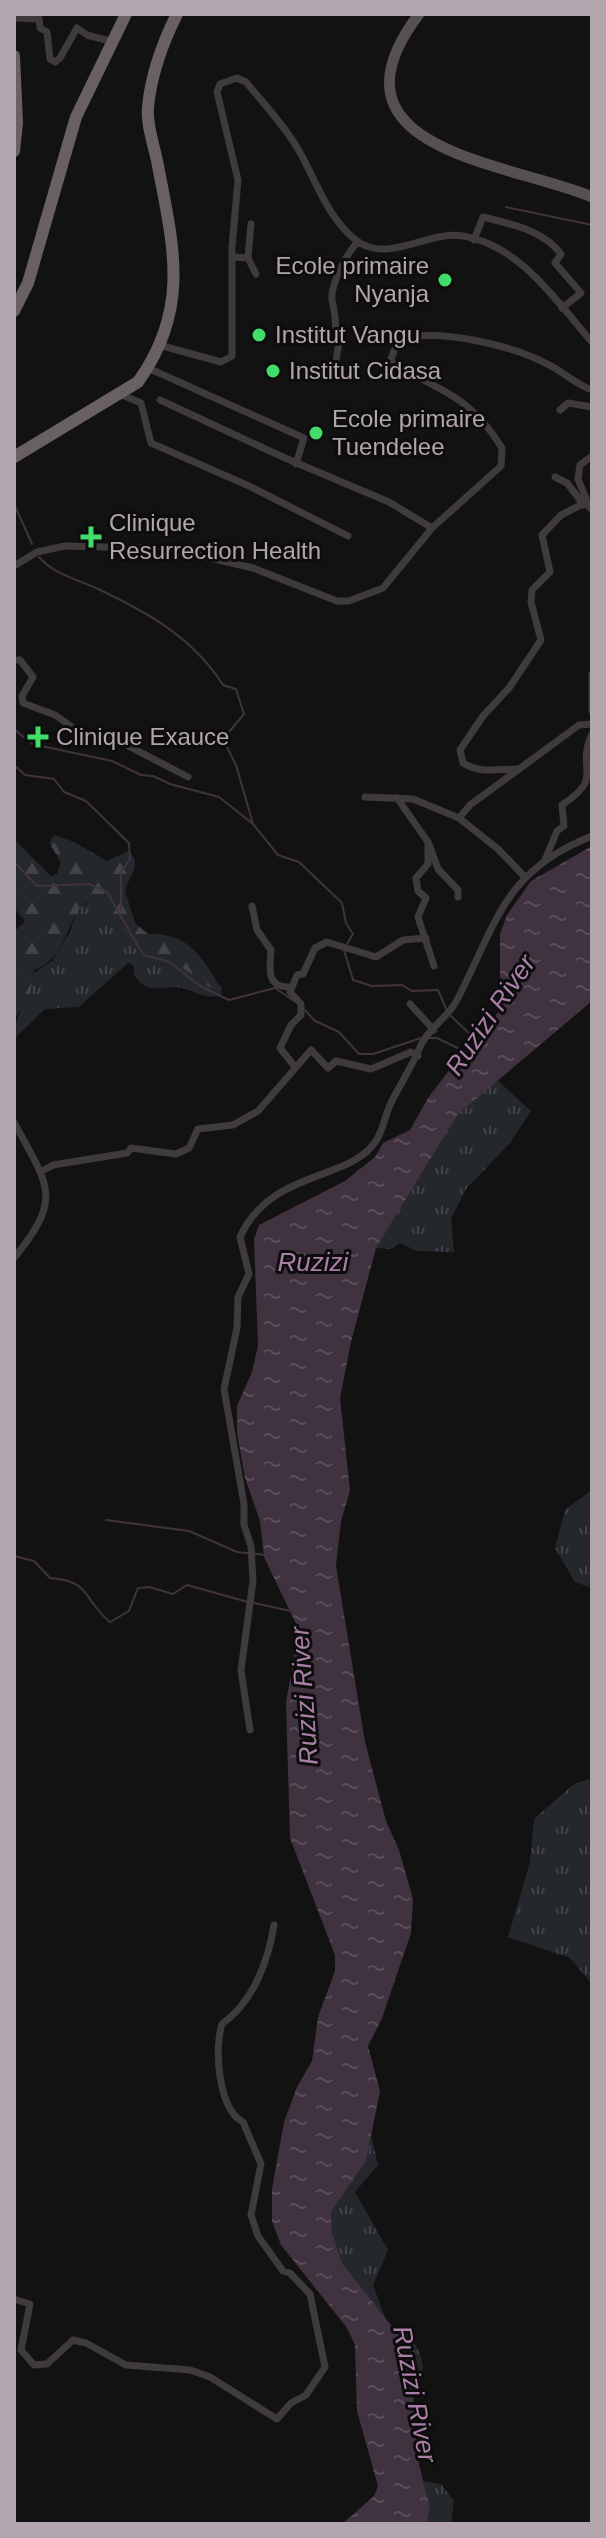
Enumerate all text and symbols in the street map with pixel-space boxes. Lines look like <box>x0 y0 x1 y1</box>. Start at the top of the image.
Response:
place label: Ecole primaire Nyanja <box>276 252 430 307</box>
marker: Ecole primaire Nyanja <box>436 271 454 289</box>
place label: Institut Vangu <box>275 321 420 348</box>
marker: Institut Vangu <box>250 326 268 344</box>
place label: Institut Cidasa <box>289 357 442 384</box>
marker: Institut Cidasa <box>264 362 282 380</box>
place label: Ecole primaire Tuendelee <box>332 405 485 460</box>
marker: Ecole primaire Tuendelee <box>307 424 325 442</box>
place label: Clinique Resurrection Health <box>109 509 321 564</box>
marker: Clinique Resurrection Health <box>80 526 102 548</box>
place label: Clinique Exauce <box>56 723 229 750</box>
marker: Clinique Exauce <box>27 726 49 748</box>
water label: Ruzizi River <box>439 948 542 1081</box>
water label: Ruzizi <box>278 1247 350 1277</box>
water label: Ruzizi River <box>284 1624 324 1766</box>
water label: Ruzizi River <box>387 2323 443 2466</box>

